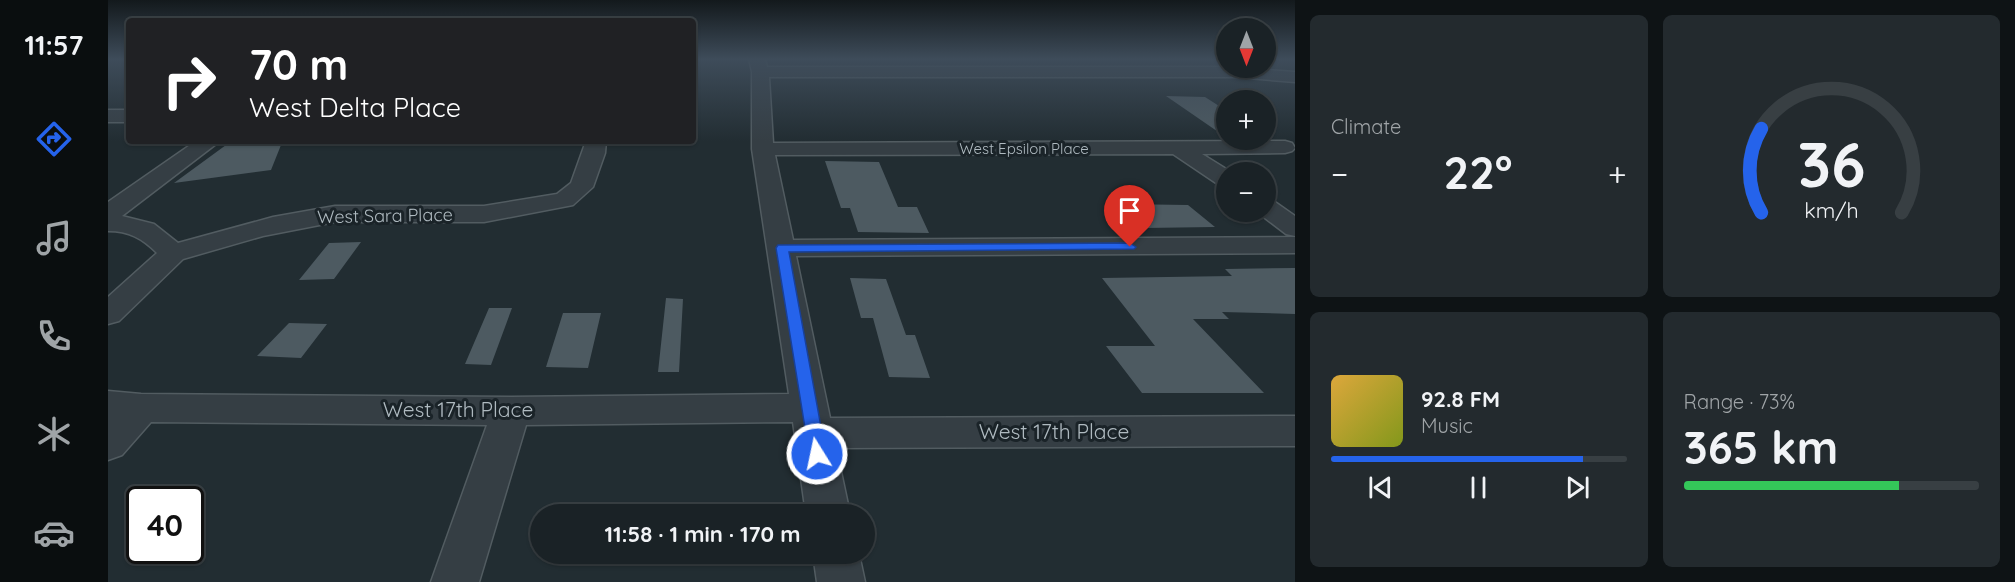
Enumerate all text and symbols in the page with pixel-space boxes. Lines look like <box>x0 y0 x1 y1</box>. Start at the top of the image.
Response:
north arrow <box>1216 18 1276 78</box>
map controls <box>1216 18 1276 222</box>
text: 11:57 <box>25 28 83 62</box>
text: 70 m <box>249 38 348 91</box>
icon: right <box>150 42 228 120</box>
text: West Delta Place <box>249 90 461 124</box>
button: + <box>1216 90 1276 150</box>
text: Climate <box>1331 114 1401 139</box>
icon: directions <box>33 118 75 160</box>
text: 36 <box>1797 125 1865 203</box>
street label: West Epsilon Place <box>959 139 1089 158</box>
text: 22° <box>1444 144 1512 200</box>
text: − <box>1331 153 1348 194</box>
text: + <box>1608 153 1627 194</box>
button: − <box>1216 162 1276 222</box>
pin <box>1104 185 1155 247</box>
icon: arrive <box>1113 194 1146 227</box>
text: km/h <box>1804 197 1858 223</box>
street label: West Sara Place <box>317 203 453 228</box>
icon: music <box>33 217 75 259</box>
icon: phone <box>33 315 75 357</box>
text: 92.8 FM <box>1421 385 1500 413</box>
text: Range · 73% <box>1684 389 1795 414</box>
street label: West 17th Place <box>383 396 533 422</box>
icon: climate <box>33 413 75 455</box>
text: Music <box>1421 413 1473 438</box>
street label: West 17th Place <box>979 418 1129 444</box>
text: 365 km <box>1684 419 1838 475</box>
position arrow <box>785 422 849 486</box>
icon: previous <box>1364 471 1397 504</box>
icon: pause <box>1462 471 1495 504</box>
icon: next <box>1561 471 1594 504</box>
speed limit sign: 40 <box>126 486 204 564</box>
icon: car <box>33 512 75 554</box>
text: 11:58 · 1 min · 170 m <box>604 520 801 548</box>

